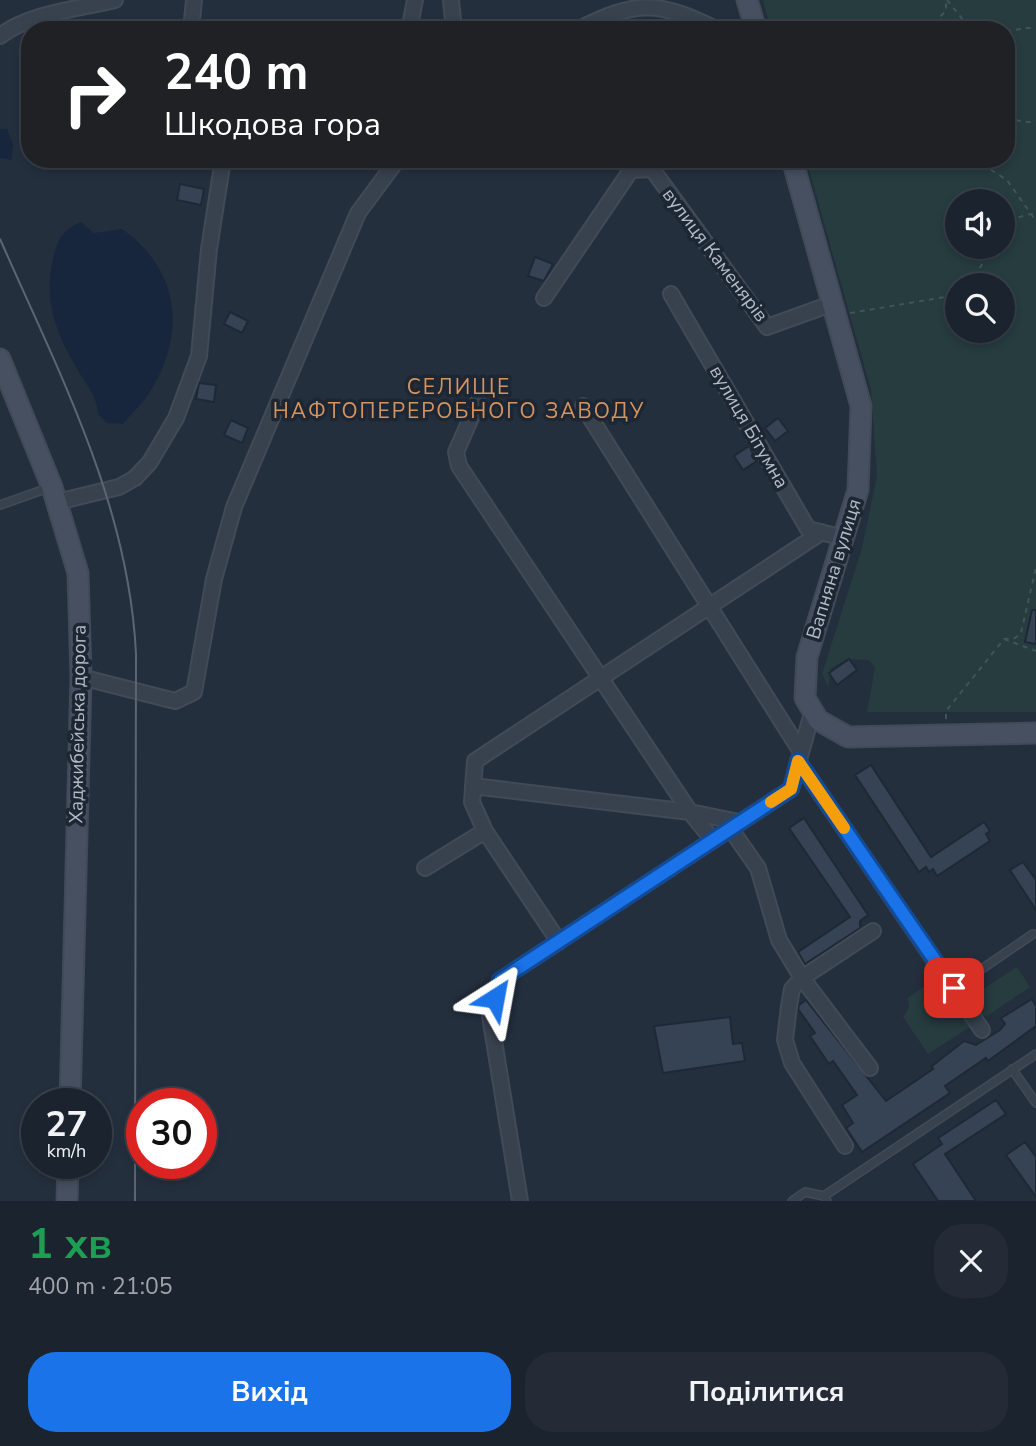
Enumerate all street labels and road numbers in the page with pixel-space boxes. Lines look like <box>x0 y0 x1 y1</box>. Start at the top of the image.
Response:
street label: вулиця Каменярів <box>656 183 774 327</box>
street label: вулиця Бітумна <box>703 361 795 493</box>
street label: Вапняна вулиця <box>800 496 868 642</box>
street label: Хаджибейська дорога <box>63 624 93 824</box>

